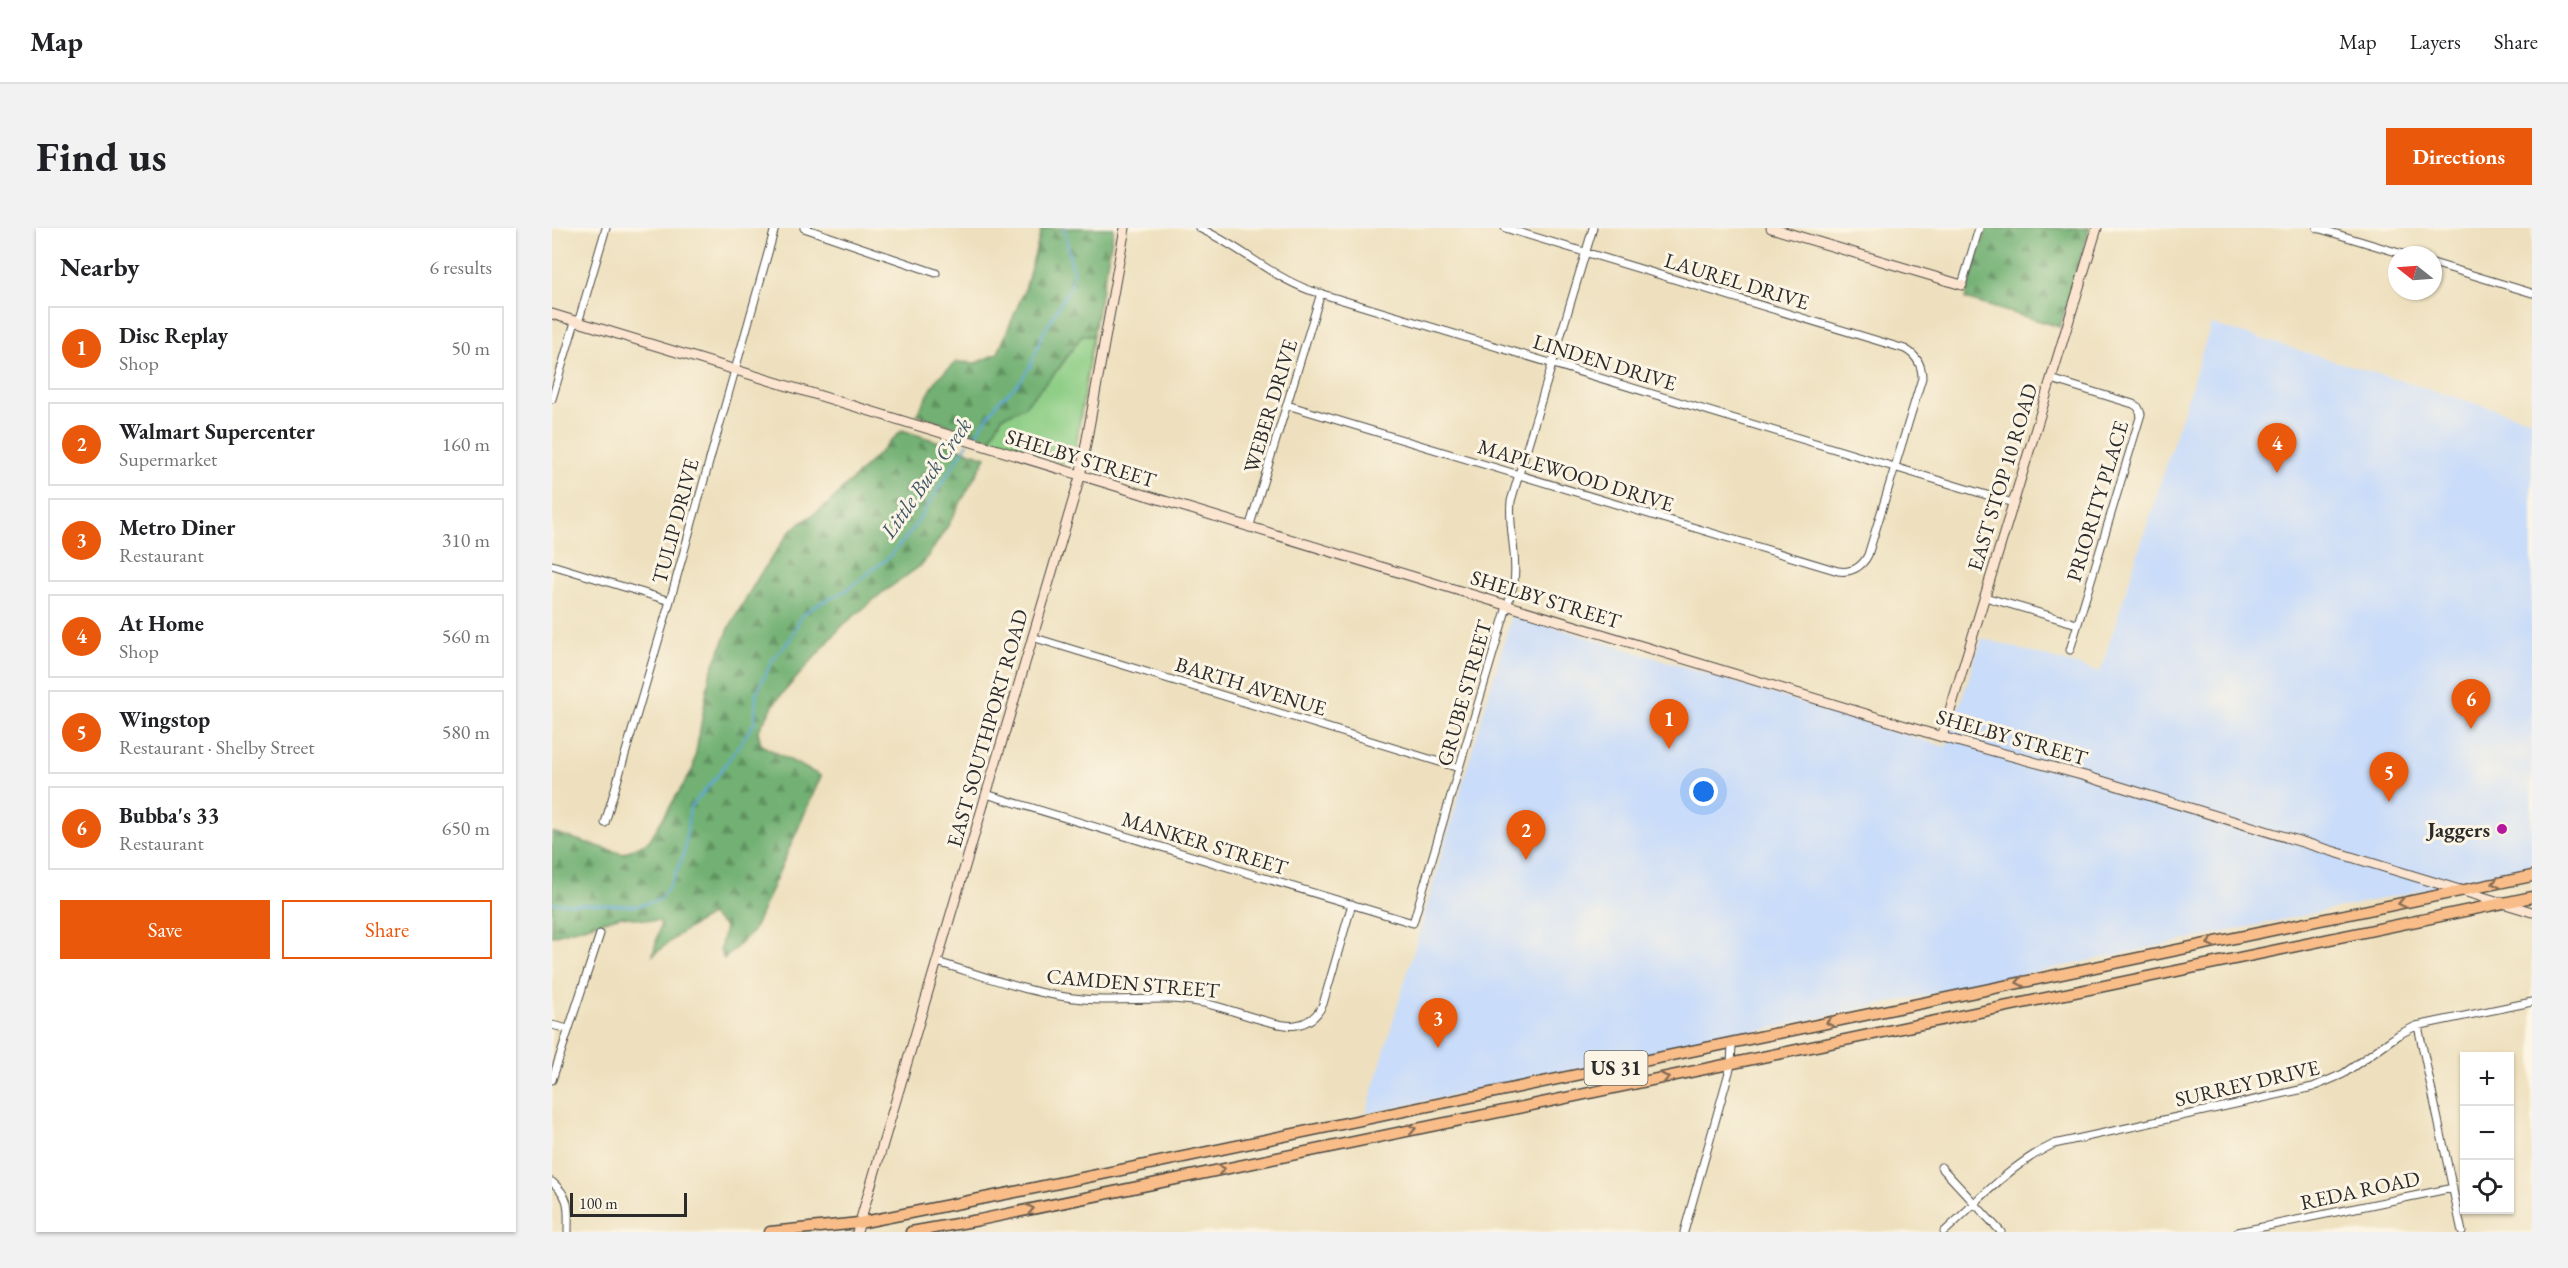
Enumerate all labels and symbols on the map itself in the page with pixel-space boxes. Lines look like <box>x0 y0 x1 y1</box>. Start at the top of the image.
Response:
street label: LAUREL DRIVE <box>1662 246 1813 316</box>
north arrow <box>2388 246 2442 300</box>
street label: LINDEN DRIVE <box>1530 327 1680 397</box>
street label: WEBER DRIVE <box>1237 336 1303 476</box>
street label: EAST STOP 10 ROAD <box>1961 380 2043 574</box>
water label: Little Buck Creek <box>873 412 978 545</box>
street label: PRIORITY PLACE <box>2060 417 2134 585</box>
street label: SHELBY STREET <box>1003 422 1160 494</box>
pin: 4 <box>2258 424 2296 473</box>
street label: MAPLEWOOD DRIVE <box>1475 432 1677 518</box>
street label: TULIP DRIVE <box>645 455 705 587</box>
street label: SHELBY STREET <box>1468 563 1625 635</box>
street label: EAST SOUTHPORT ROAD <box>940 606 1034 850</box>
street label: GRUBE STREET <box>1430 616 1498 769</box>
street label: BARTH AVENUE <box>1172 650 1330 722</box>
pin: 6 <box>2452 680 2490 729</box>
pin: 1 <box>1650 700 1688 749</box>
street label: SHELBY STREET <box>1933 703 2091 772</box>
pin: 5 <box>2370 752 2408 802</box>
your location <box>1689 777 1718 806</box>
street label: MANKER STREET <box>1119 805 1292 881</box>
pin: 2 <box>1506 810 1546 860</box>
place label: Jaggers <box>2426 816 2490 843</box>
marker: Jaggers <box>2495 822 2509 836</box>
one-way arrow <box>2491 876 2501 889</box>
one-way arrow <box>2397 896 2407 909</box>
one-way arrow <box>2207 935 2217 948</box>
street label: CAMDEN STREET <box>1045 962 1221 1004</box>
one-way arrow <box>2016 975 2026 988</box>
pin: 3 <box>1418 998 1458 1048</box>
one-way arrow <box>1825 1015 1835 1028</box>
road number: US 31 <box>1584 1051 1648 1085</box>
street label: SURREY DRIVE <box>2172 1053 2322 1113</box>
one-way arrow <box>1660 1072 1670 1085</box>
one-way arrow <box>1407 1123 1417 1136</box>
one-way arrow <box>1216 1163 1226 1176</box>
street label: REDA ROAD <box>2298 1164 2422 1216</box>
scale bar <box>570 1190 687 1218</box>
one-way arrow <box>1025 1203 1035 1216</box>

